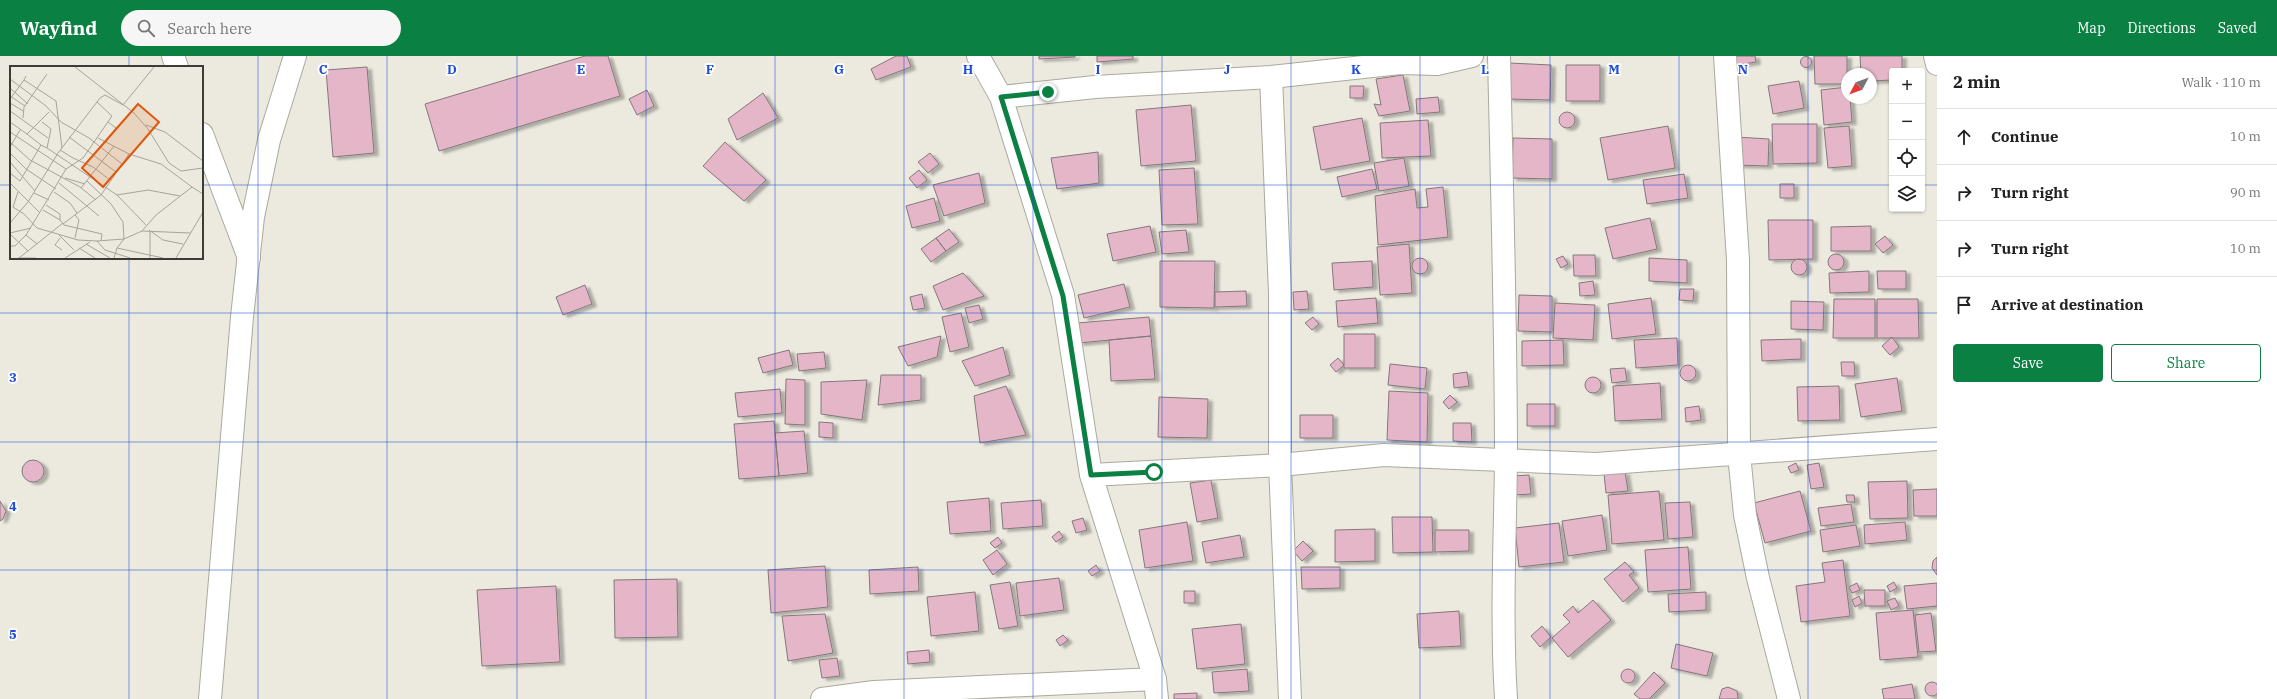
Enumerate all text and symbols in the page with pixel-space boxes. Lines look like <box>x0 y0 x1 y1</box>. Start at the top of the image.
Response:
search box <box>121 10 401 46</box>
text: Wayfind <box>20 16 97 40</box>
icon: search <box>135 17 157 39</box>
text: Search here <box>167 19 252 38</box>
text: Map <box>2077 19 2106 37</box>
text: Directions <box>2128 19 2196 37</box>
text: Saved <box>2218 19 2257 37</box>
text: C <box>319 61 328 78</box>
text: D <box>447 61 457 78</box>
text: E <box>577 61 585 78</box>
text: F <box>706 61 714 78</box>
text: G <box>834 61 844 78</box>
text: H <box>963 61 974 78</box>
text: I <box>1096 61 1101 78</box>
text: J <box>1224 61 1231 78</box>
text: K <box>1351 61 1361 78</box>
text: L <box>1481 61 1489 78</box>
text: M <box>1608 61 1620 78</box>
text: N <box>1738 61 1748 78</box>
inset map <box>10 66 203 259</box>
north arrow <box>1841 68 1877 104</box>
map controls <box>1889 68 1925 212</box>
button: + <box>1889 68 1925 104</box>
text: 2 min <box>1953 71 2001 93</box>
text: Walk · 110 m <box>2182 74 2261 91</box>
route end <box>1039 83 1057 101</box>
button: − <box>1889 104 1925 140</box>
icon: ahead <box>1953 126 1975 148</box>
text: Continue <box>1991 127 2058 146</box>
text: 10 m <box>2230 128 2261 145</box>
button: locate <box>1889 140 1925 176</box>
button: layers <box>1889 176 1925 212</box>
icon: right <box>1953 182 1975 204</box>
text: Turn right <box>1991 183 2069 202</box>
text: 90 m <box>2230 184 2261 201</box>
icon: right <box>1953 238 1975 260</box>
text: Turn right <box>1991 239 2069 258</box>
text: 10 m <box>2230 240 2261 257</box>
icon: arrive <box>1953 294 1975 316</box>
text: Arrive at destination <box>1991 295 2143 314</box>
button: Save <box>1953 344 2103 382</box>
button: Share <box>2111 344 2261 382</box>
text: 3 <box>9 369 17 386</box>
route start <box>1145 463 1163 481</box>
text: 4 <box>9 498 17 515</box>
text: 5 <box>9 626 17 643</box>

